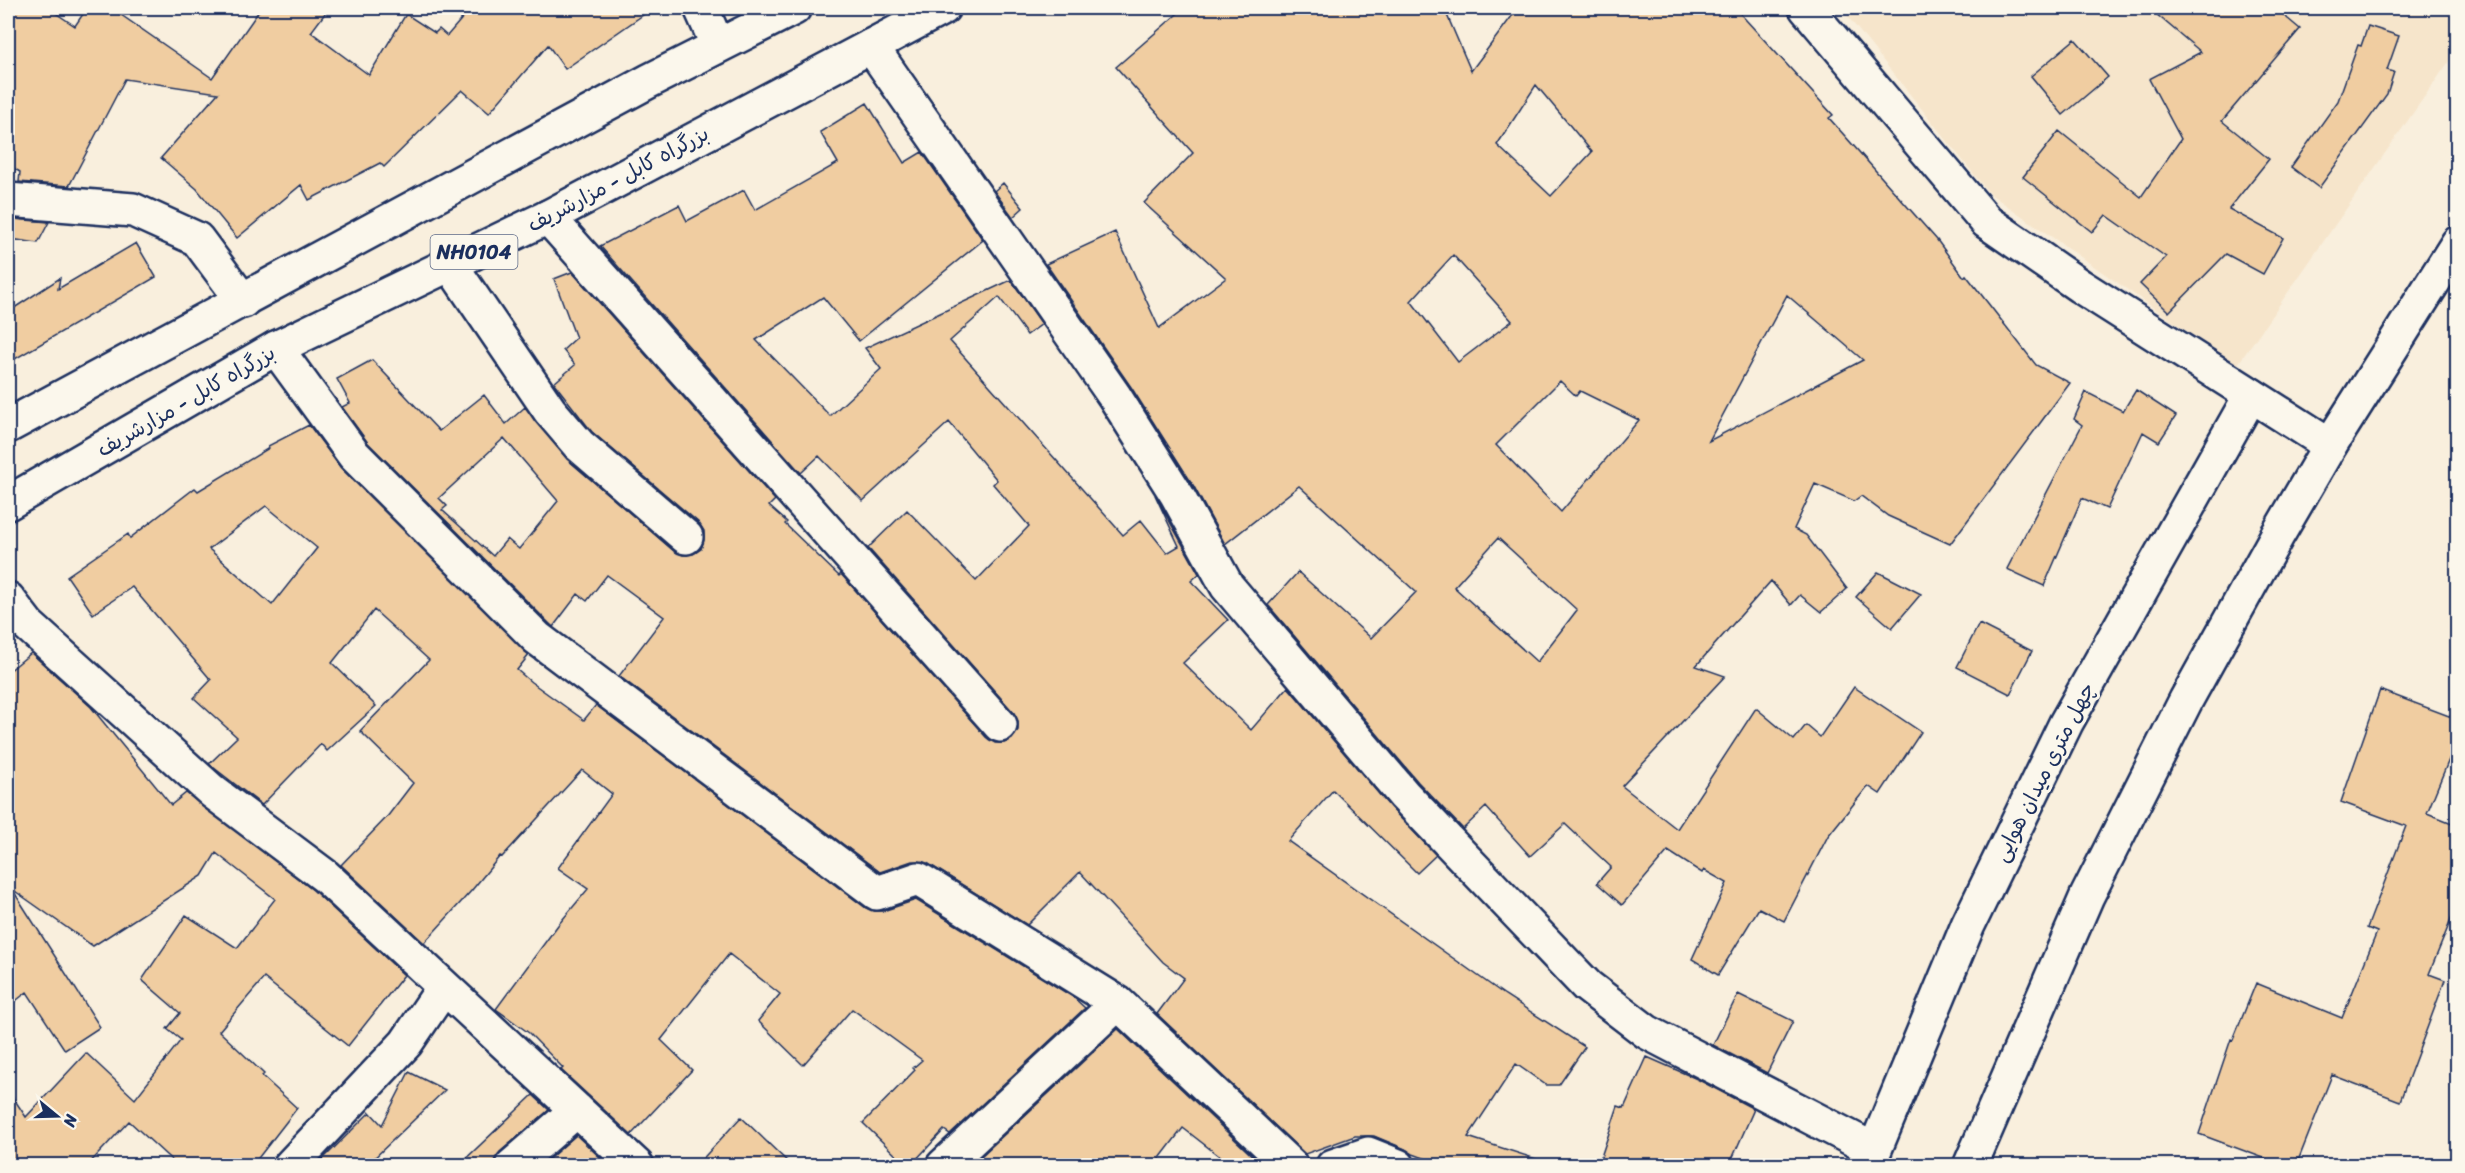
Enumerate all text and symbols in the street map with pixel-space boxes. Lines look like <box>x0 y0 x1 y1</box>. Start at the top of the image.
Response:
street label: بزرگراه کابل - مزارشریف <box>520 115 716 243</box>
road number: NH0104 <box>430 235 518 269</box>
street label: بزرگراه کابل - مزارشریف <box>89 334 283 468</box>
street label: چهل متری میدان هوایی <box>1982 675 2106 869</box>
north arrow <box>27 1086 87 1146</box>
text: N <box>55 1110 87 1132</box>

